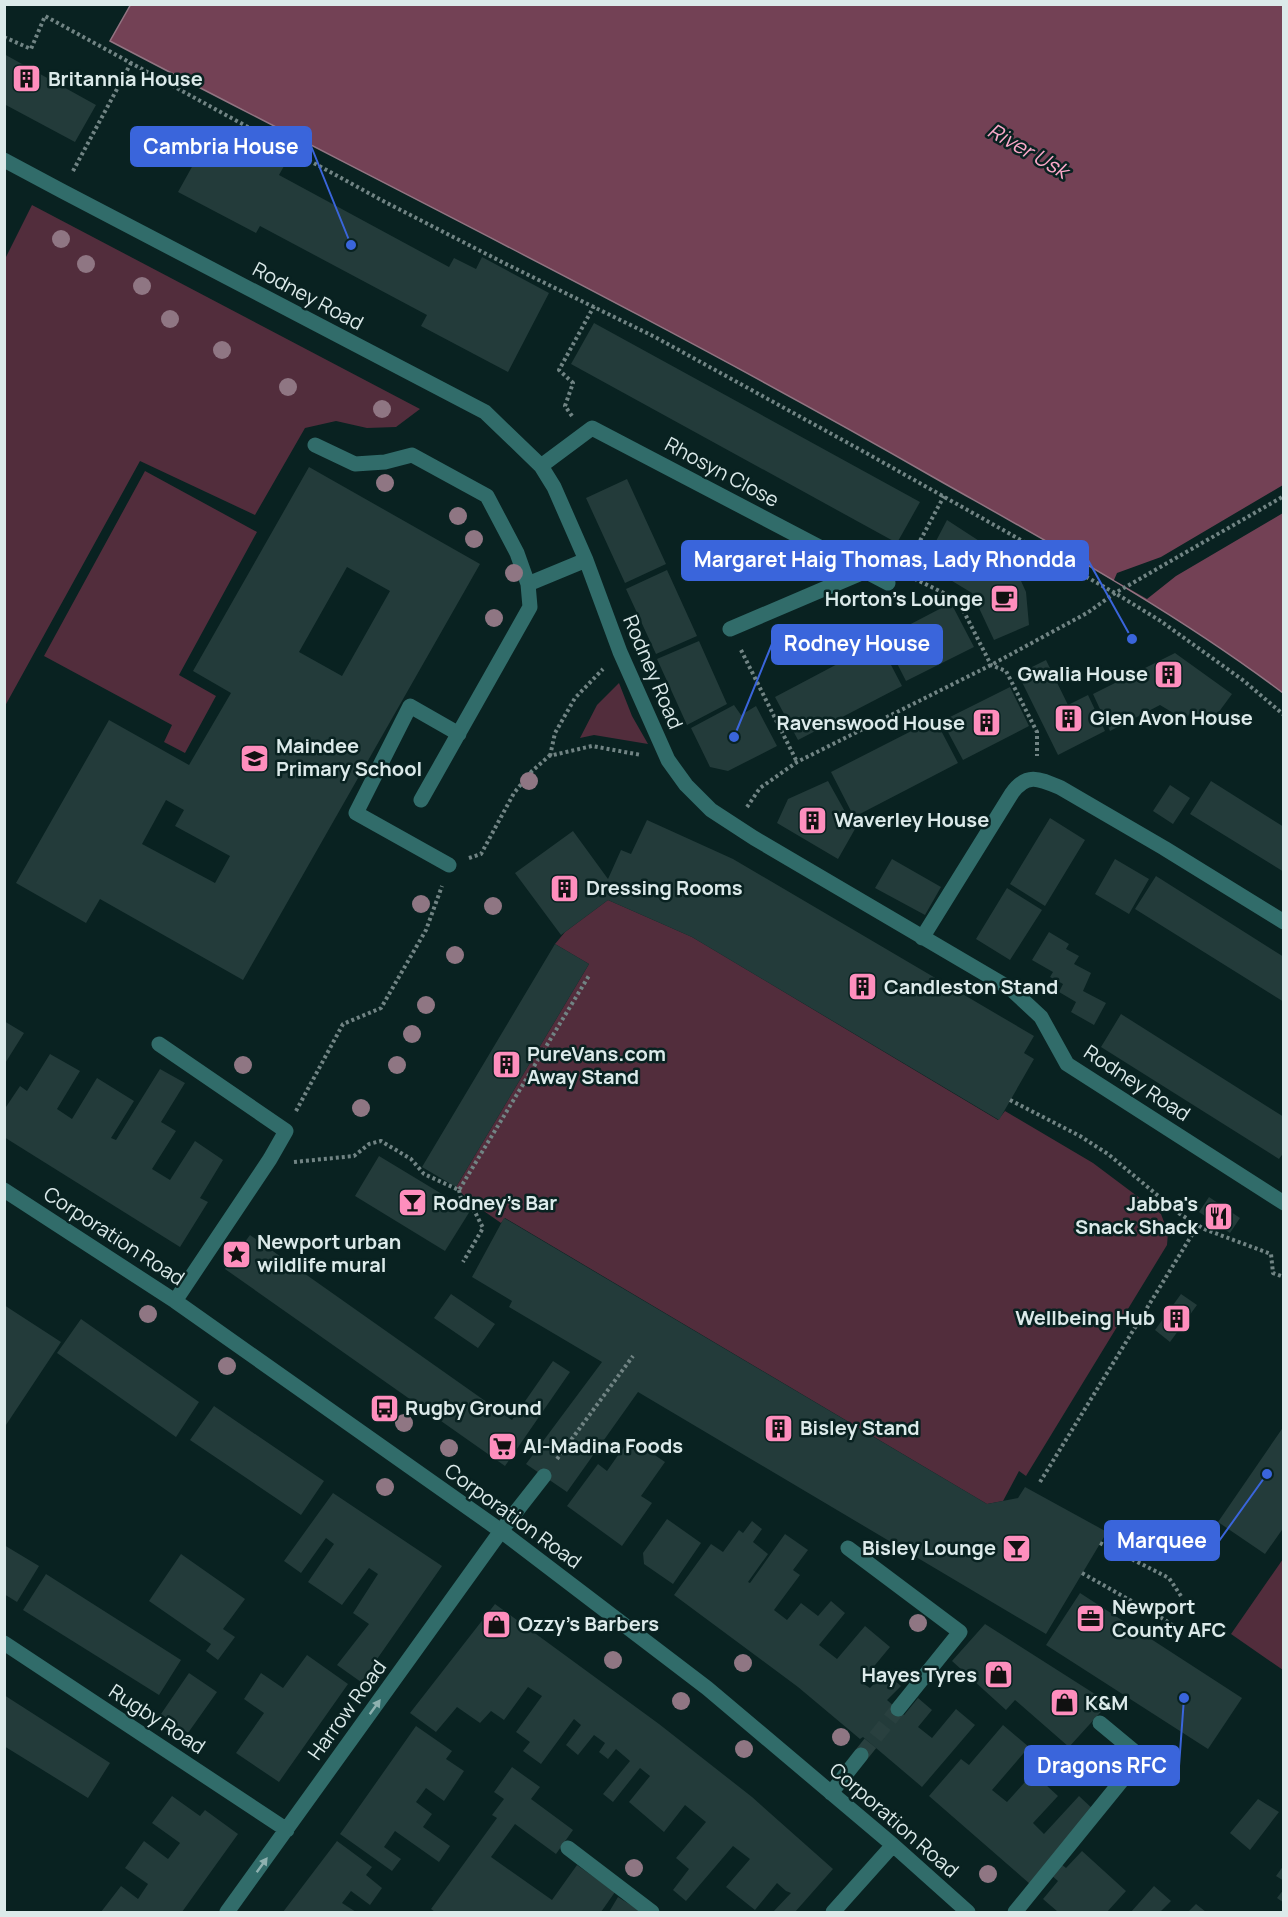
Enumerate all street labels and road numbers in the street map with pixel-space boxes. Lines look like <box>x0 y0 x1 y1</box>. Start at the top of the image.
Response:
street label: Rodney Road <box>248 255 368 336</box>
street label: Rhosyn Close <box>660 430 784 513</box>
street label: Rodney Road <box>617 611 690 733</box>
street label: Rodney Road <box>1079 1038 1196 1127</box>
street label: Corporation Road <box>39 1180 190 1291</box>
street label: Corporation Road <box>440 1457 587 1574</box>
street label: Harrow Road <box>301 1654 392 1765</box>
street label: Rugby Road <box>104 1677 211 1760</box>
street label: Corporation Road <box>824 1756 965 1883</box>

